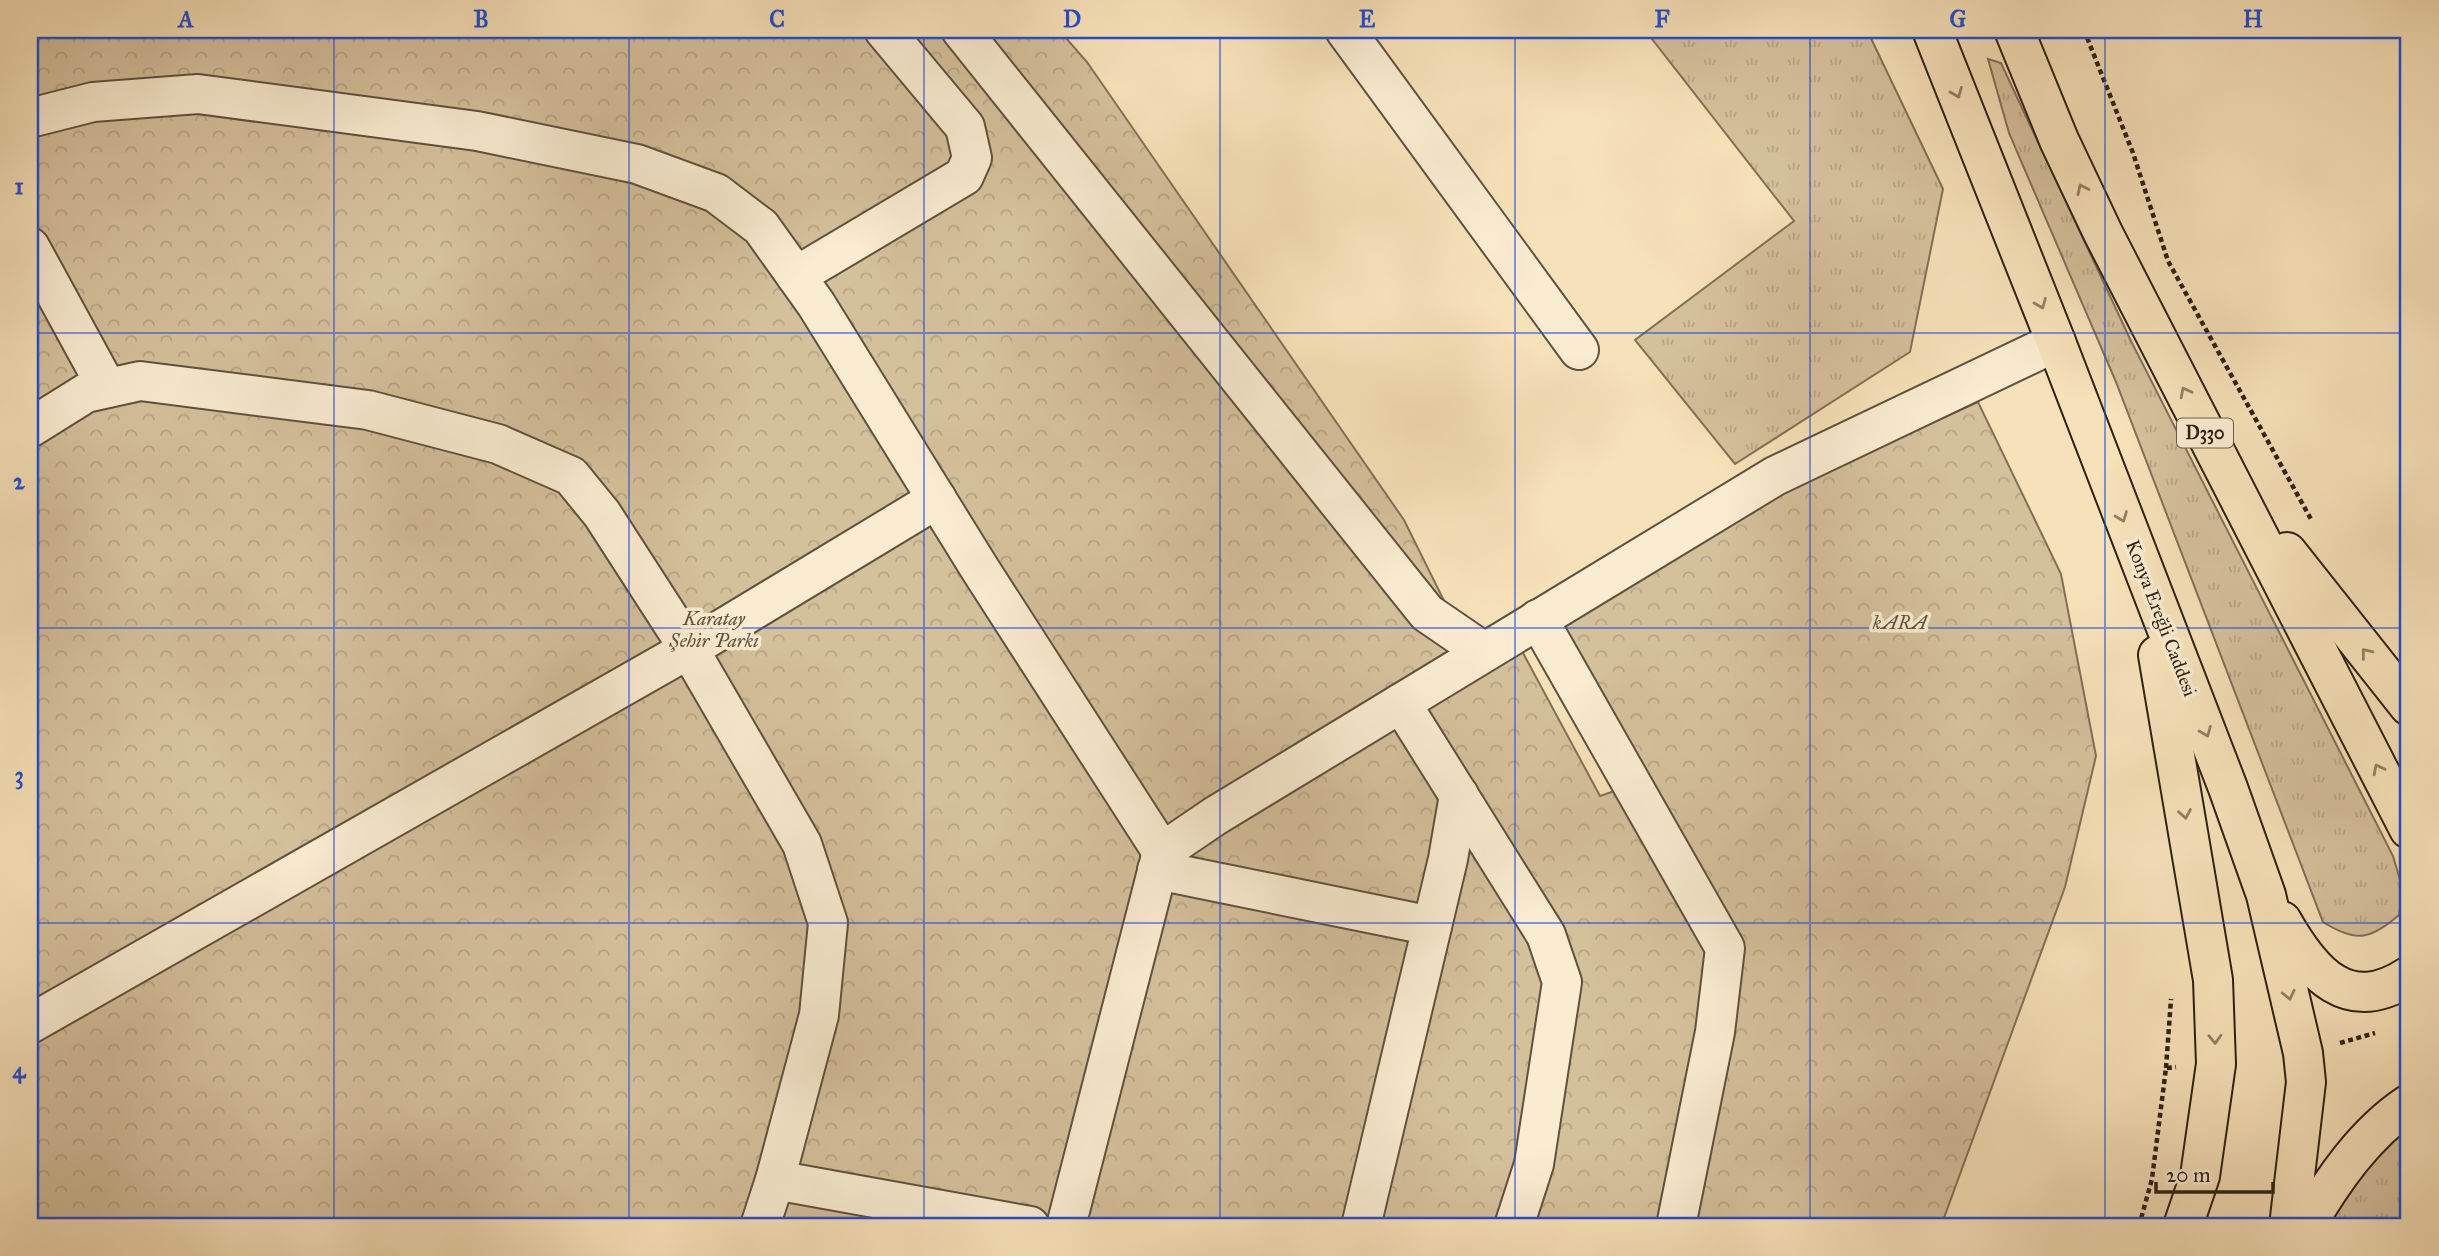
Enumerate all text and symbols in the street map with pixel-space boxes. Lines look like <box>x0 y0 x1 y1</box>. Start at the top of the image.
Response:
text: A <box>176 5 194 33</box>
text: B <box>473 5 489 33</box>
text: C <box>769 5 785 33</box>
text: D <box>1063 5 1081 33</box>
text: E <box>1359 5 1376 33</box>
text: F <box>1654 5 1670 33</box>
text: G <box>1950 5 1967 33</box>
text: H <box>2243 5 2263 33</box>
one-way arrow <box>1949 87 1963 99</box>
text: 1 <box>14 172 24 200</box>
one-way arrow <box>2077 184 2091 196</box>
one-way arrow <box>2033 298 2047 310</box>
one-way arrow <box>2179 387 2193 399</box>
road number: D330 <box>2177 418 2233 447</box>
text: 2 <box>13 467 25 495</box>
one-way arrow <box>2114 510 2128 522</box>
street label: Konya Ereğli Caddesi <box>2120 537 2202 700</box>
park label: Karatay Şehir Parkı <box>668 607 759 652</box>
park label: kARA <box>1872 611 1928 634</box>
one-way arrow <box>2362 649 2374 662</box>
one-way arrow <box>2198 725 2212 737</box>
text: 3 <box>14 761 24 790</box>
one-way arrow <box>2373 764 2386 776</box>
one-way arrow <box>2177 808 2192 820</box>
one-way arrow <box>2281 989 2296 1001</box>
one-way arrow <box>2207 1034 2222 1045</box>
text: 4 <box>13 1056 27 1084</box>
scale bar <box>2156 1151 2273 1195</box>
text: 20 m <box>2166 1162 2211 1188</box>

